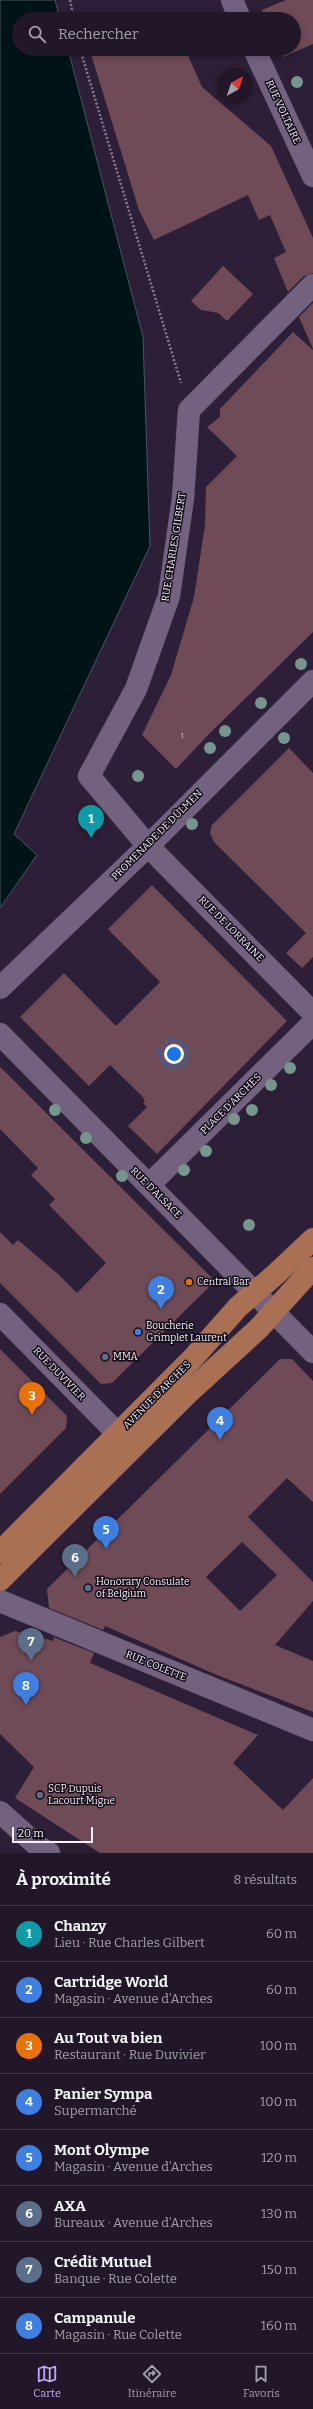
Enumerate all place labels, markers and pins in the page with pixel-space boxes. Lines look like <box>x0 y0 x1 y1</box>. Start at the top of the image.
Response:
pin: 1 <box>78 805 104 838</box>
pin: 2 <box>148 1276 174 1309</box>
place label: Central Bar <box>197 1276 250 1288</box>
marker: Central Bar <box>184 1277 194 1287</box>
place label: Boucherie Grimplet Laurent <box>146 1320 227 1344</box>
marker: Boucherie Grimplet Laurent <box>133 1327 143 1337</box>
place label: MMA <box>113 1351 139 1363</box>
marker: MMA <box>100 1352 110 1362</box>
pin: 3 <box>19 1382 45 1415</box>
pin: 4 <box>207 1407 233 1440</box>
pin: 5 <box>93 1516 119 1549</box>
pin: 6 <box>62 1544 88 1577</box>
place label: Honorary Consulate of Belgium <box>96 1576 189 1600</box>
marker: Honorary Consulate of Belgium <box>83 1583 93 1593</box>
pin: 7 <box>18 1628 44 1661</box>
pin: 8 <box>13 1672 39 1705</box>
place label: SCP Dupuis Lacourt Migne <box>48 1783 115 1807</box>
marker: SCP Dupuis Lacourt Migne <box>35 1790 45 1800</box>

